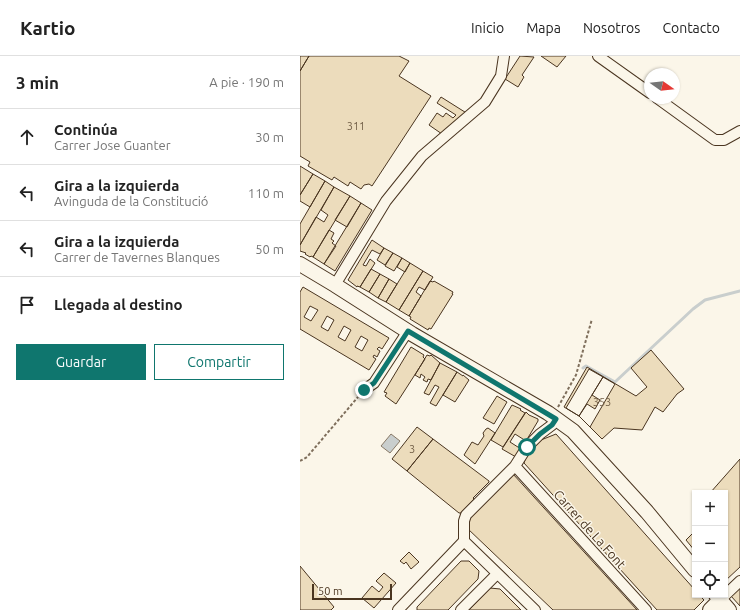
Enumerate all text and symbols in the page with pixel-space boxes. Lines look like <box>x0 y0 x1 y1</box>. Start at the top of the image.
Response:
text: Kartio <box>20 17 76 39</box>
text: Inicio <box>471 20 504 36</box>
text: Mapa <box>526 20 561 36</box>
text: Nosotros <box>583 20 640 36</box>
text: Contacto <box>662 20 720 36</box>
north arrow <box>644 68 680 104</box>
text: 3 min <box>16 73 59 92</box>
text: A pie · 190 m <box>209 75 284 89</box>
house number: 311 <box>347 120 365 132</box>
text: Continúa <box>54 121 118 138</box>
icon: ahead <box>16 126 38 148</box>
text: 30 m <box>255 130 284 144</box>
text: Carrer Jose Guanter <box>54 138 171 152</box>
text: Gira a la izquierda <box>54 177 180 194</box>
icon: left <box>16 182 38 204</box>
text: 110 m <box>248 186 284 200</box>
text: Avinguda de la Constitució <box>54 194 208 208</box>
text: Gira a la izquierda <box>54 233 180 250</box>
icon: left <box>16 238 38 260</box>
text: 50 m <box>255 242 284 256</box>
text: Carrer de Tavernes Blanques <box>54 250 220 264</box>
icon: arrive <box>16 294 38 316</box>
text: Llegada al destino <box>54 296 183 313</box>
button: Guardar <box>16 344 146 380</box>
button: Compartir <box>154 344 284 380</box>
route end <box>355 381 373 399</box>
house number: 353 <box>593 396 611 408</box>
route start <box>518 438 536 456</box>
house number: 3 <box>409 443 415 455</box>
street label: Carrer de La Font <box>551 487 629 571</box>
map controls <box>692 490 728 598</box>
button: + <box>692 490 728 526</box>
button: − <box>692 526 728 562</box>
button: locate <box>692 562 728 598</box>
scale bar <box>312 582 392 601</box>
text: 50 m <box>318 585 342 597</box>

